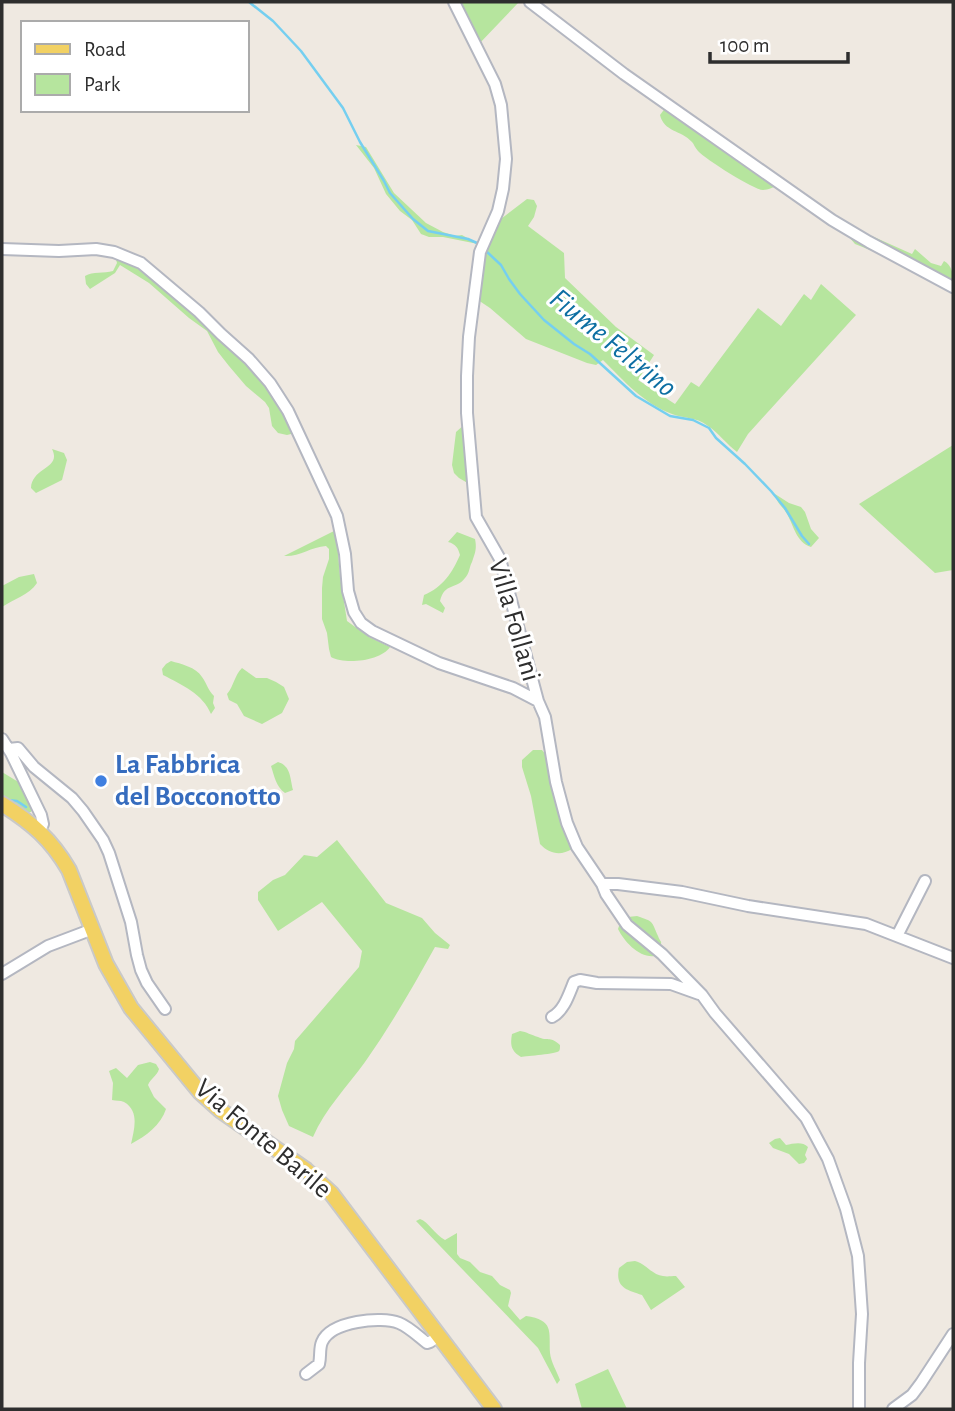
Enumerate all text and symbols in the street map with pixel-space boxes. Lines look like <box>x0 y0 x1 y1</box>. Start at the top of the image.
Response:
legend <box>21 21 248 112</box>
scale bar <box>710 21 848 65</box>
text: 100 m <box>720 35 770 56</box>
text: Road <box>84 39 126 60</box>
text: Park <box>84 74 121 95</box>
water label: Fiume Feltrino <box>544 283 682 403</box>
street label: Villa Follani <box>483 555 545 685</box>
place label: La Fabbrica del Bocconotto <box>115 751 281 811</box>
marker: La Fabbrica del Bocconotto <box>93 773 109 789</box>
street label: Via Fonte Barile <box>189 1074 337 1204</box>

